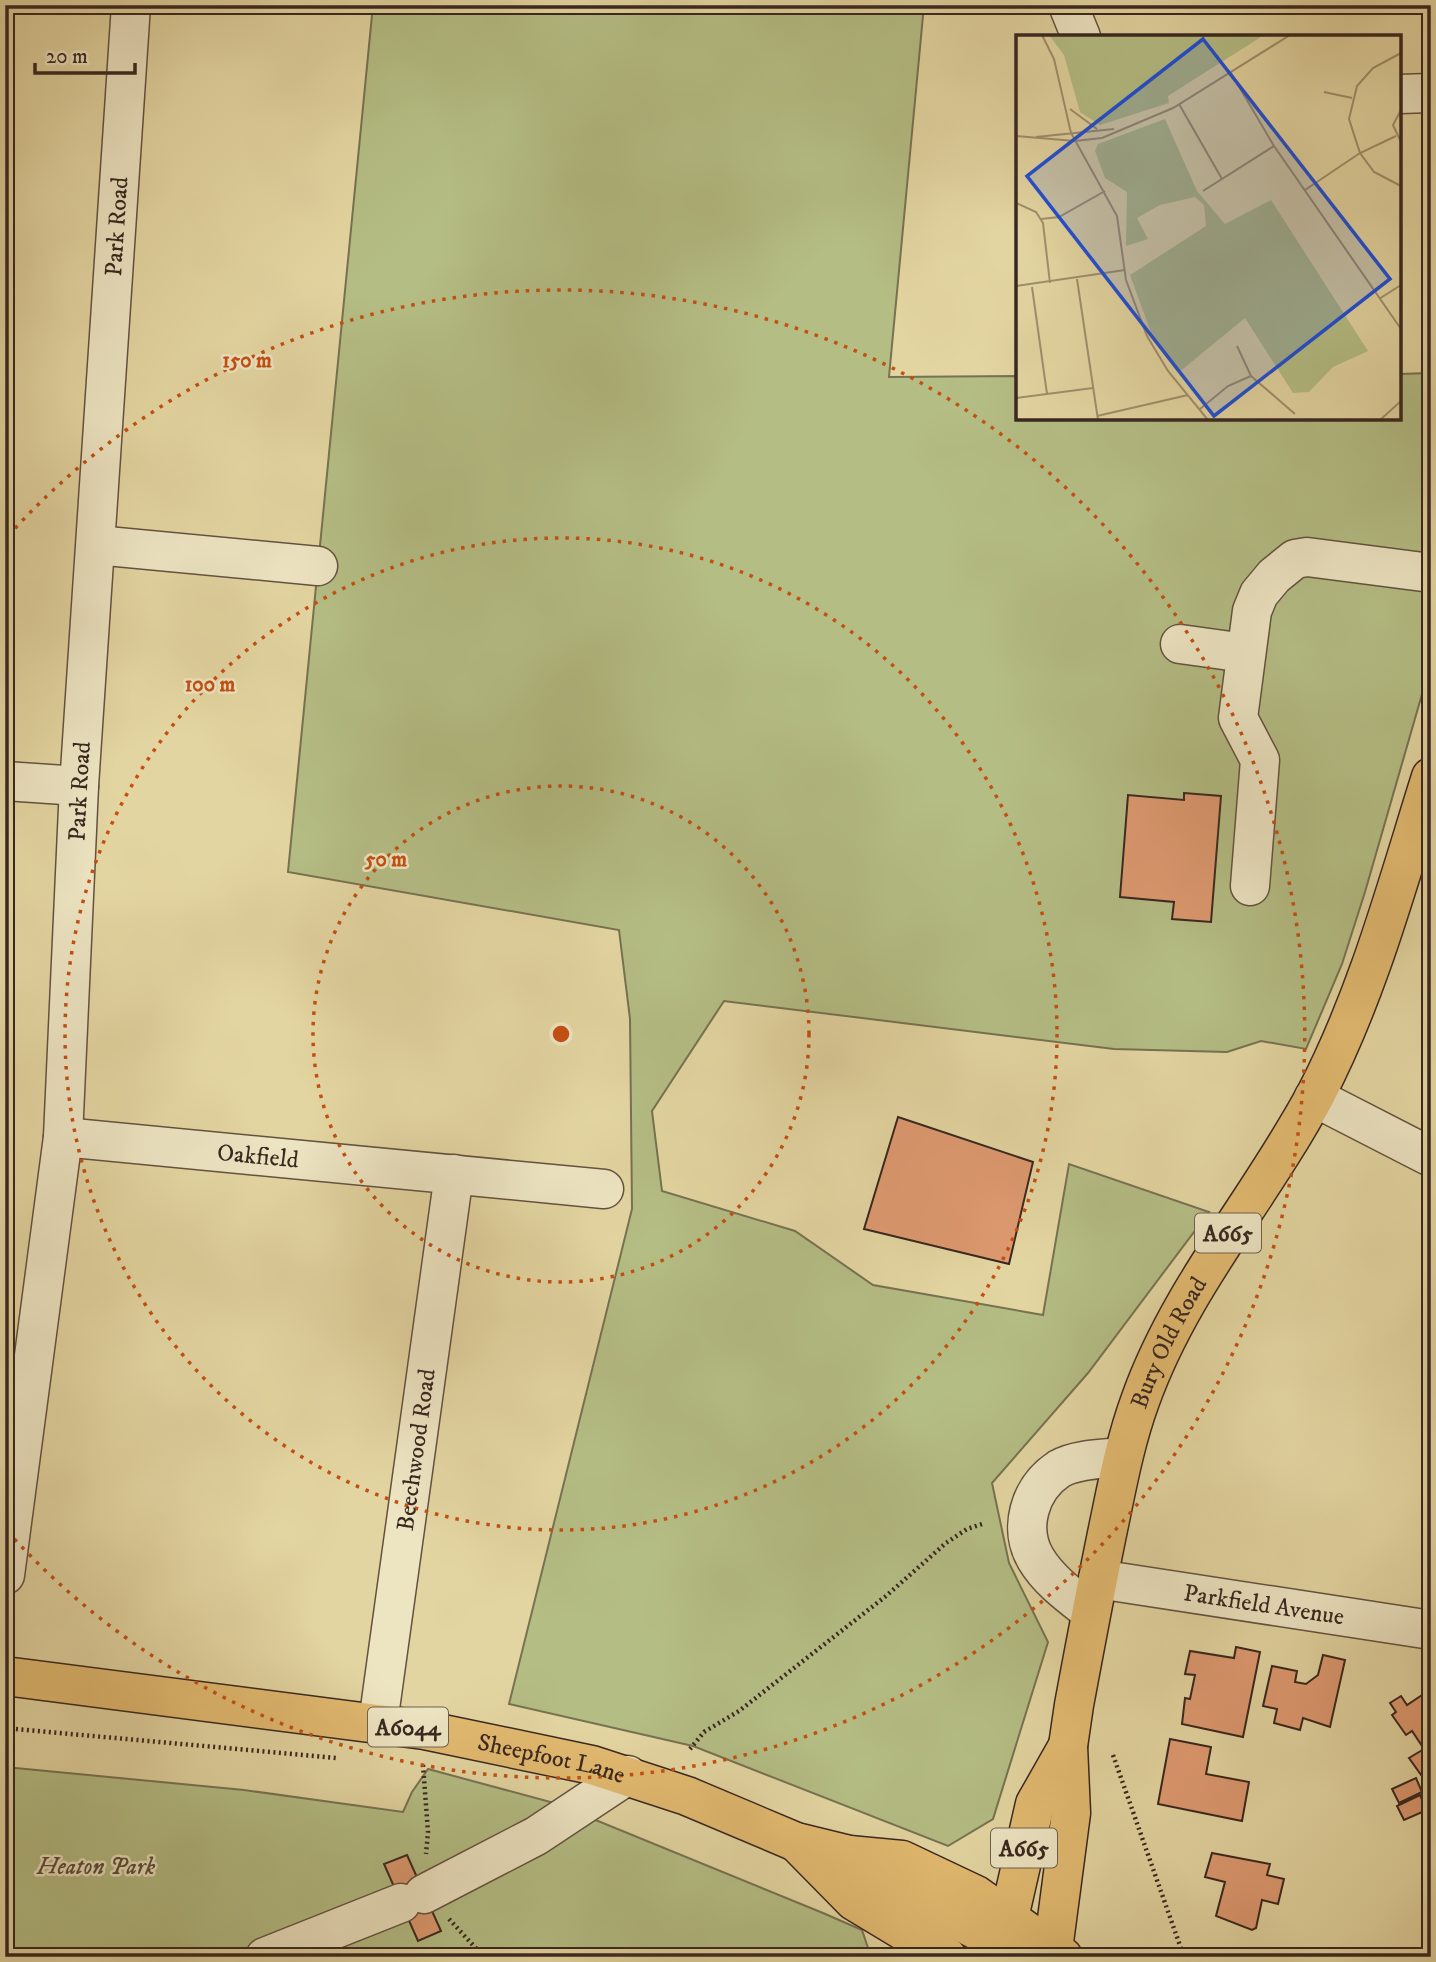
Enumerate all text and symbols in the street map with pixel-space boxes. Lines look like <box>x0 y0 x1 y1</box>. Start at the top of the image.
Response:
scale bar <box>35 32 135 76</box>
inset map <box>1016 35 1401 420</box>
text: 20 m <box>46 44 88 70</box>
street label: Park Road <box>99 176 136 277</box>
text: 150 m <box>222 348 272 374</box>
text: 100 m <box>185 672 235 698</box>
street label: Park Road <box>63 740 98 842</box>
text: 50 m <box>364 847 407 873</box>
centre of rings <box>549 1022 573 1046</box>
street label: Oakfield <box>216 1138 300 1176</box>
road number: A665 <box>1195 1214 1261 1252</box>
street label: Bury Old Road <box>1125 1272 1214 1413</box>
street label: Beechwood Road <box>391 1367 443 1533</box>
street label: Parkfield Avenue <box>1182 1578 1346 1633</box>
road number: A6044 <box>368 1708 448 1746</box>
street label: Sheepfoot Lane <box>475 1728 629 1791</box>
road number: A665 <box>991 1828 1057 1868</box>
park label: Heaton Park <box>36 1852 155 1882</box>

